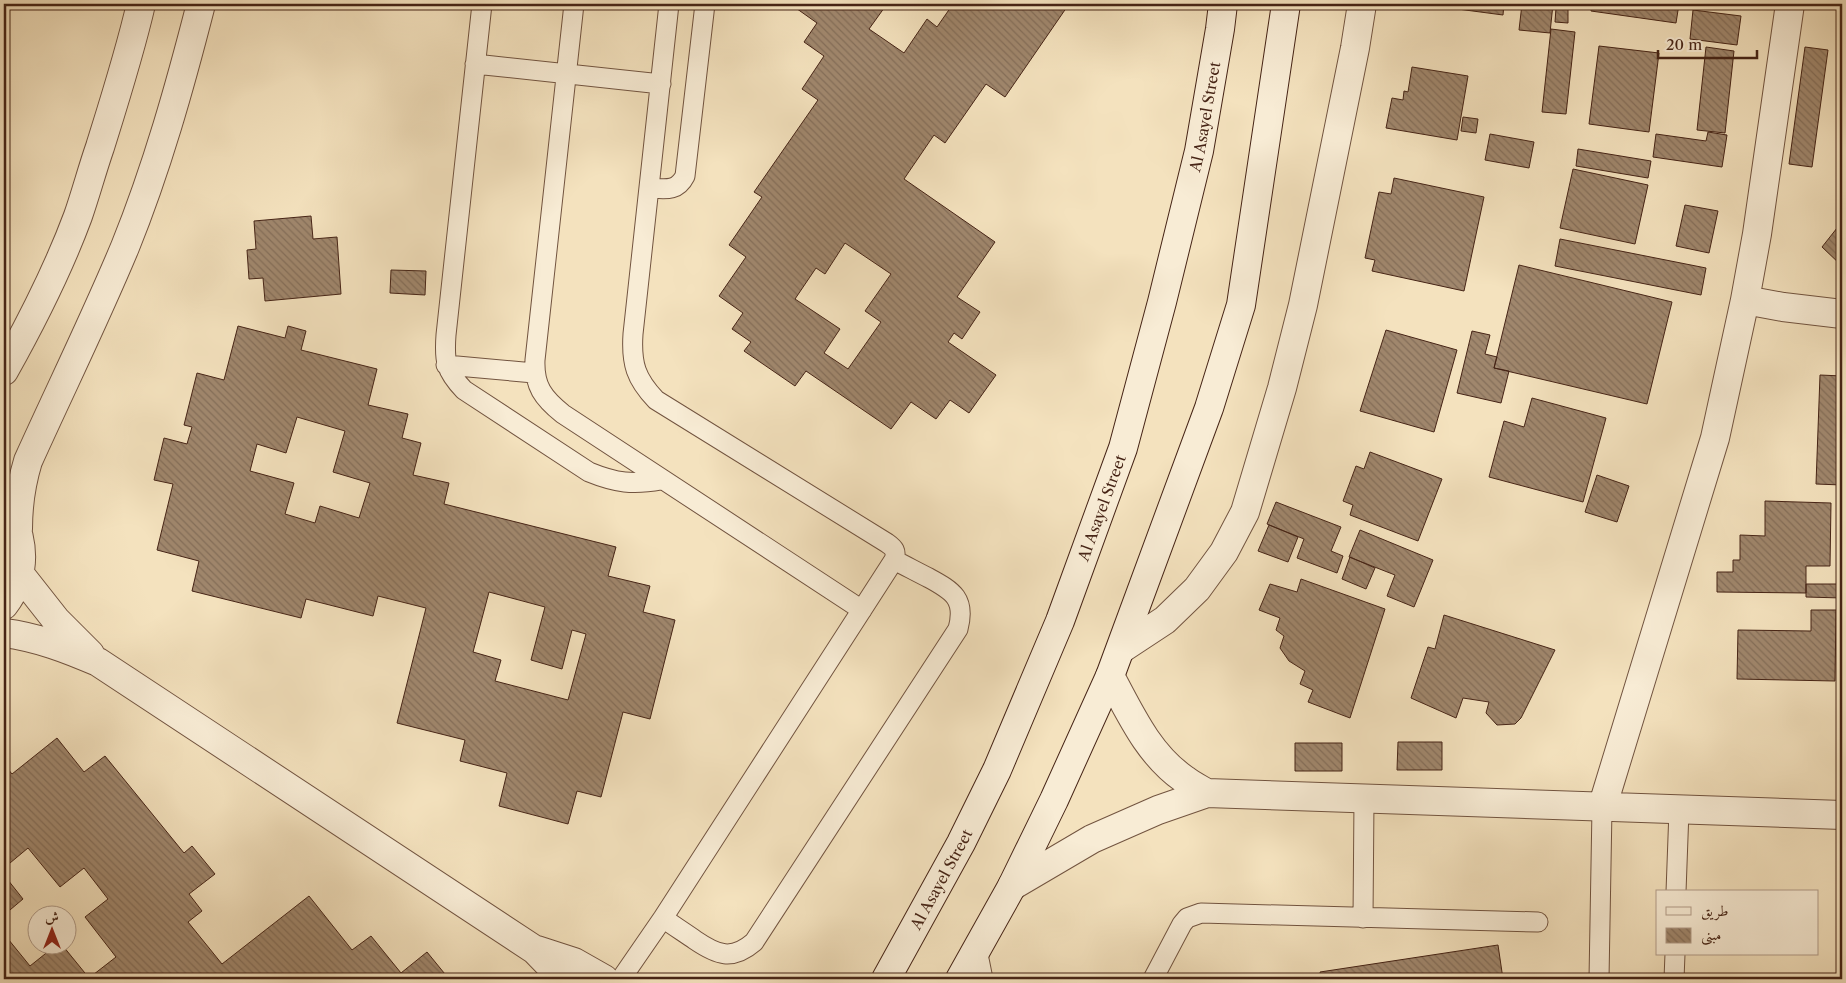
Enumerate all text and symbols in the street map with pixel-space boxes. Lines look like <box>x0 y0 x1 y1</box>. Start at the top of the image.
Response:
scale bar <box>1658 28 1757 60</box>
text: 20 m <box>1666 35 1702 54</box>
street label: Al Asayel Street <box>1185 59 1224 175</box>
street label: Al Asayel Street <box>1073 451 1129 564</box>
street label: Al Asayel Street <box>905 825 976 933</box>
legend <box>1656 890 1818 956</box>
text: طريق <box>1701 901 1728 921</box>
north arrow <box>28 906 78 956</box>
text: ش <box>45 908 59 926</box>
text: مبنى <box>1701 925 1721 946</box>

